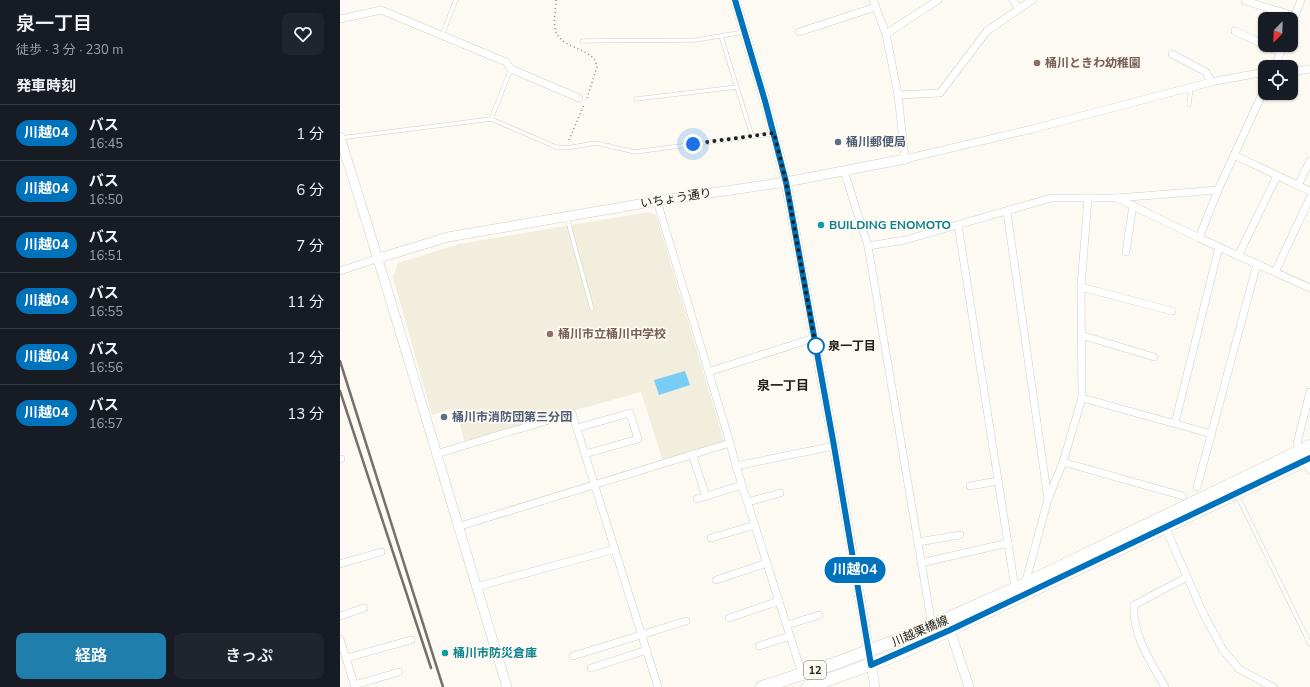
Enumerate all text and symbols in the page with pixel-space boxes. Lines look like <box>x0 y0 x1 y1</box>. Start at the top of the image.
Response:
text: 泉一丁目 <box>16 11 92 37</box>
north arrow <box>1258 12 1298 52</box>
map controls <box>1258 12 1298 100</box>
button: heart <box>282 13 324 55</box>
text: 徒歩 · 3 分 · 230 m <box>16 41 123 59</box>
place label: 桶川ときわ幼稚園 <box>1045 55 1141 71</box>
marker: 桶川ときわ幼稚園 <box>1032 58 1042 68</box>
button: locate <box>1258 60 1298 100</box>
text: 発車時刻 <box>16 76 76 96</box>
text: バス <box>89 115 119 135</box>
text: 川越04 <box>24 123 69 142</box>
text: 1 分 <box>296 124 324 144</box>
your location <box>683 134 703 154</box>
place label: 桶川郵便局 <box>846 134 906 150</box>
text: 16:45 <box>89 135 123 153</box>
marker: 桶川郵便局 <box>833 137 843 147</box>
text: バス <box>89 171 119 191</box>
text: 川越04 <box>24 179 69 198</box>
text: 6 分 <box>296 180 324 200</box>
street label: いちょう通り <box>639 184 713 212</box>
text: 16:50 <box>89 191 123 209</box>
place label: BUILDING ENOMOTO <box>829 217 951 233</box>
marker: BUILDING ENOMOTO <box>816 220 826 230</box>
text: バス <box>89 227 119 247</box>
text: 川越04 <box>24 235 69 254</box>
text: 7 分 <box>296 236 324 256</box>
text: 16:51 <box>89 247 123 265</box>
text: バス <box>89 283 119 303</box>
text: 川越04 <box>24 291 69 310</box>
text: 11 分 <box>287 292 324 312</box>
text: 16:55 <box>89 303 123 321</box>
place label: 桶川市立桶川中学校 <box>558 326 666 342</box>
marker: 桶川市立桶川中学校 <box>545 329 555 339</box>
marker: 泉一丁目 <box>807 337 825 355</box>
place label: 泉一丁目 <box>828 338 876 354</box>
text: バス <box>89 339 119 359</box>
text: 川越04 <box>24 347 69 366</box>
text: 12 分 <box>287 348 324 368</box>
text: 16:56 <box>89 359 123 377</box>
district label: 泉一丁目 <box>757 377 809 395</box>
text: バス <box>89 395 119 415</box>
text: 川越04 <box>24 403 69 422</box>
text: 13 分 <box>287 404 324 424</box>
place label: 桶川市消防団第三分団 <box>452 409 572 425</box>
marker: 桶川市消防団第三分団 <box>439 412 449 422</box>
text: 16:57 <box>89 415 123 433</box>
line badge: 川越04 <box>827 557 883 583</box>
text: 川越04 <box>833 560 877 579</box>
street label: 川越栗橋線 <box>889 612 951 650</box>
button: 経路 <box>16 633 166 679</box>
button: きっぷ <box>174 633 324 679</box>
place label: 桶川市防災倉庫 <box>453 645 537 661</box>
marker: 桶川市防災倉庫 <box>440 648 450 658</box>
road number: 12 <box>804 661 826 679</box>

